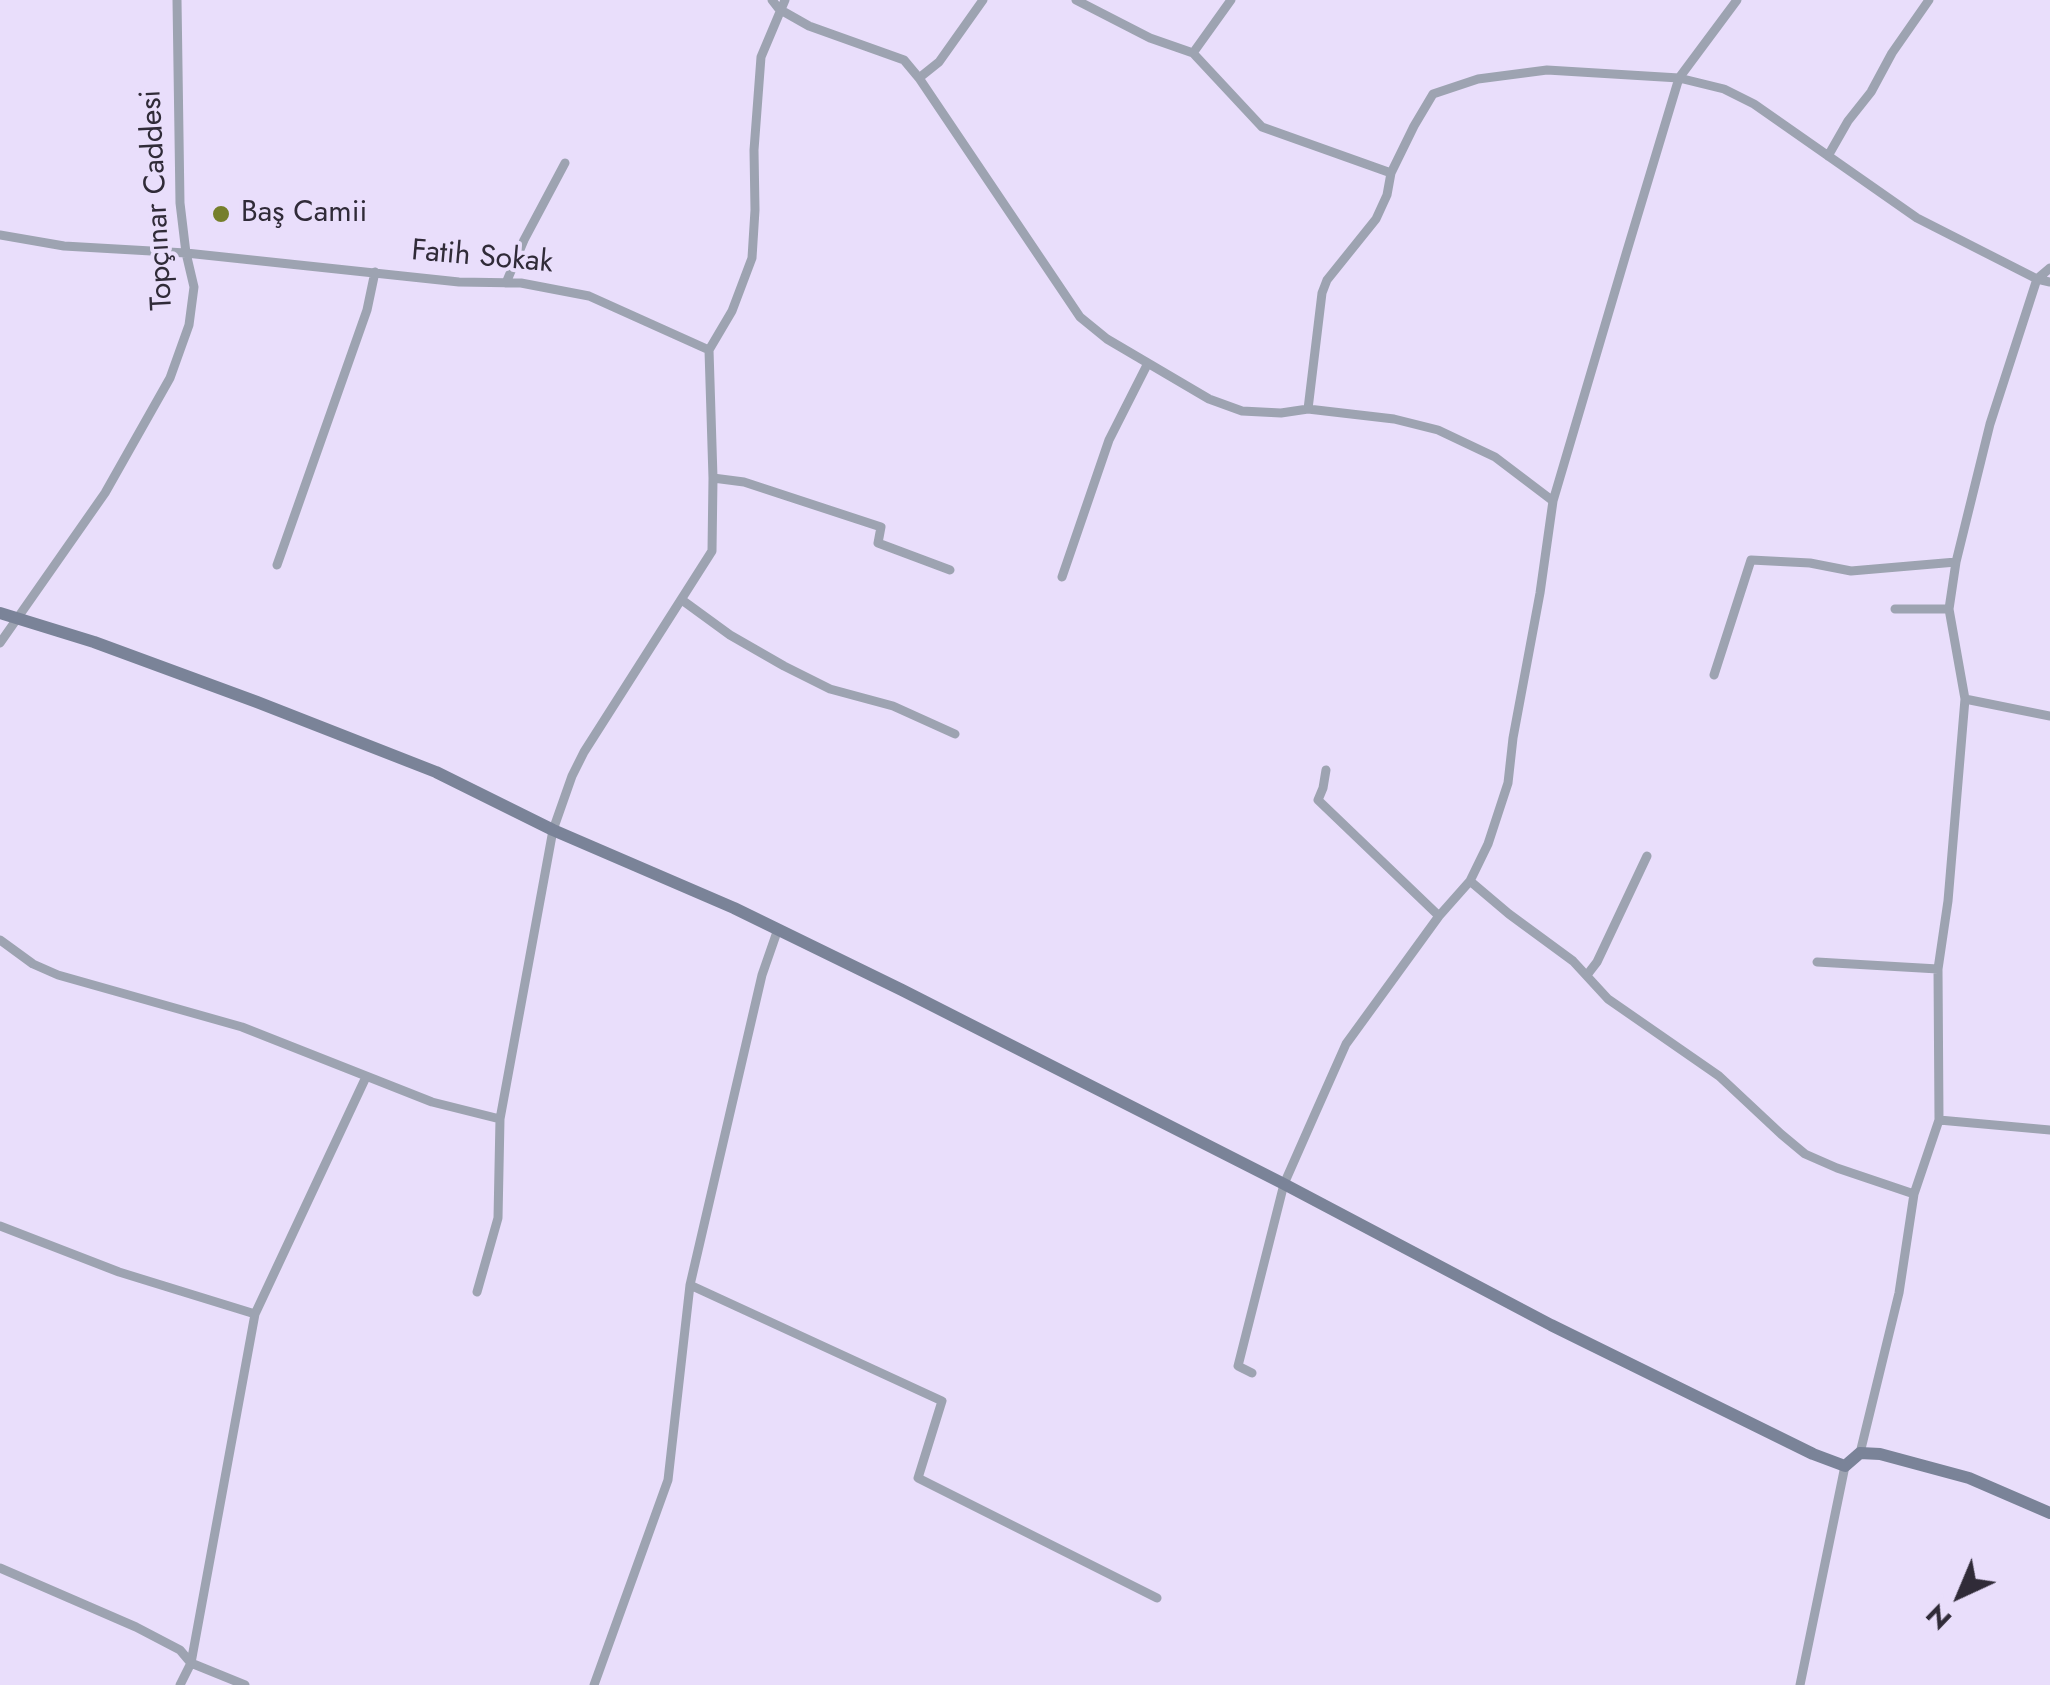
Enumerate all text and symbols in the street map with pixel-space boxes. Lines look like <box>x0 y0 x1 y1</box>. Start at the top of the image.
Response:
street label: Topçınar Caddesi <box>134 89 182 311</box>
place label: Baş Camii <box>241 196 367 232</box>
marker: Baş Camii <box>210 203 232 225</box>
street label: Fatih Sokak <box>410 234 554 282</box>
north arrow <box>1910 1545 2010 1645</box>
text: N <box>1917 1594 1961 1639</box>

